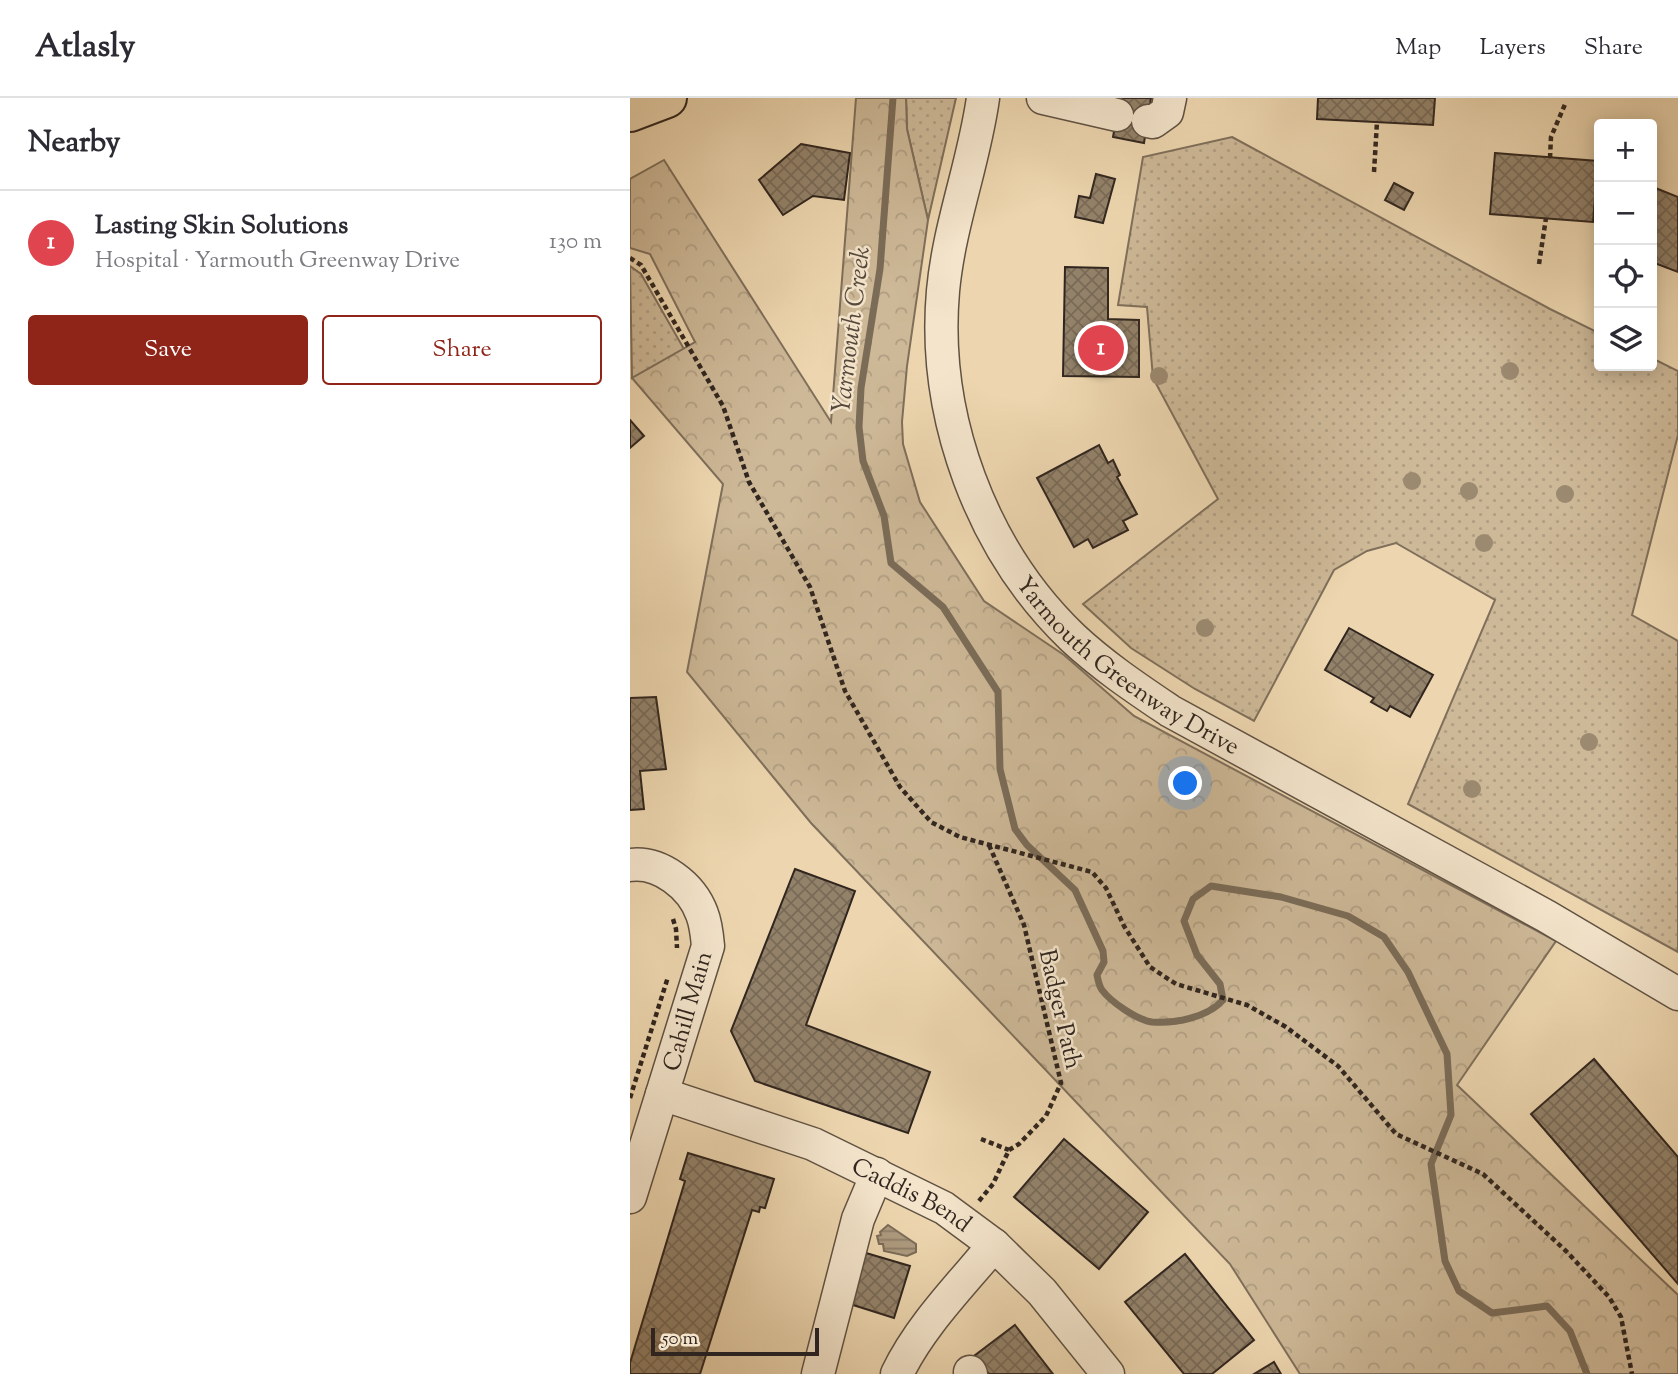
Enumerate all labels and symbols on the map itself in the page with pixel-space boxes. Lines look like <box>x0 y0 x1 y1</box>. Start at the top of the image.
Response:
water label: Yarmouth Creek <box>824 245 881 416</box>
pin: 1 <box>1078 322 1124 374</box>
street label: Yarmouth Greenway Drive <box>1007 570 1245 765</box>
your location <box>1168 766 1202 800</box>
street label: Badger Path <box>1029 946 1089 1073</box>
street label: Cahill Main <box>656 947 722 1076</box>
street label: Caddis Bend <box>845 1150 978 1242</box>
scale bar <box>651 1325 819 1357</box>

